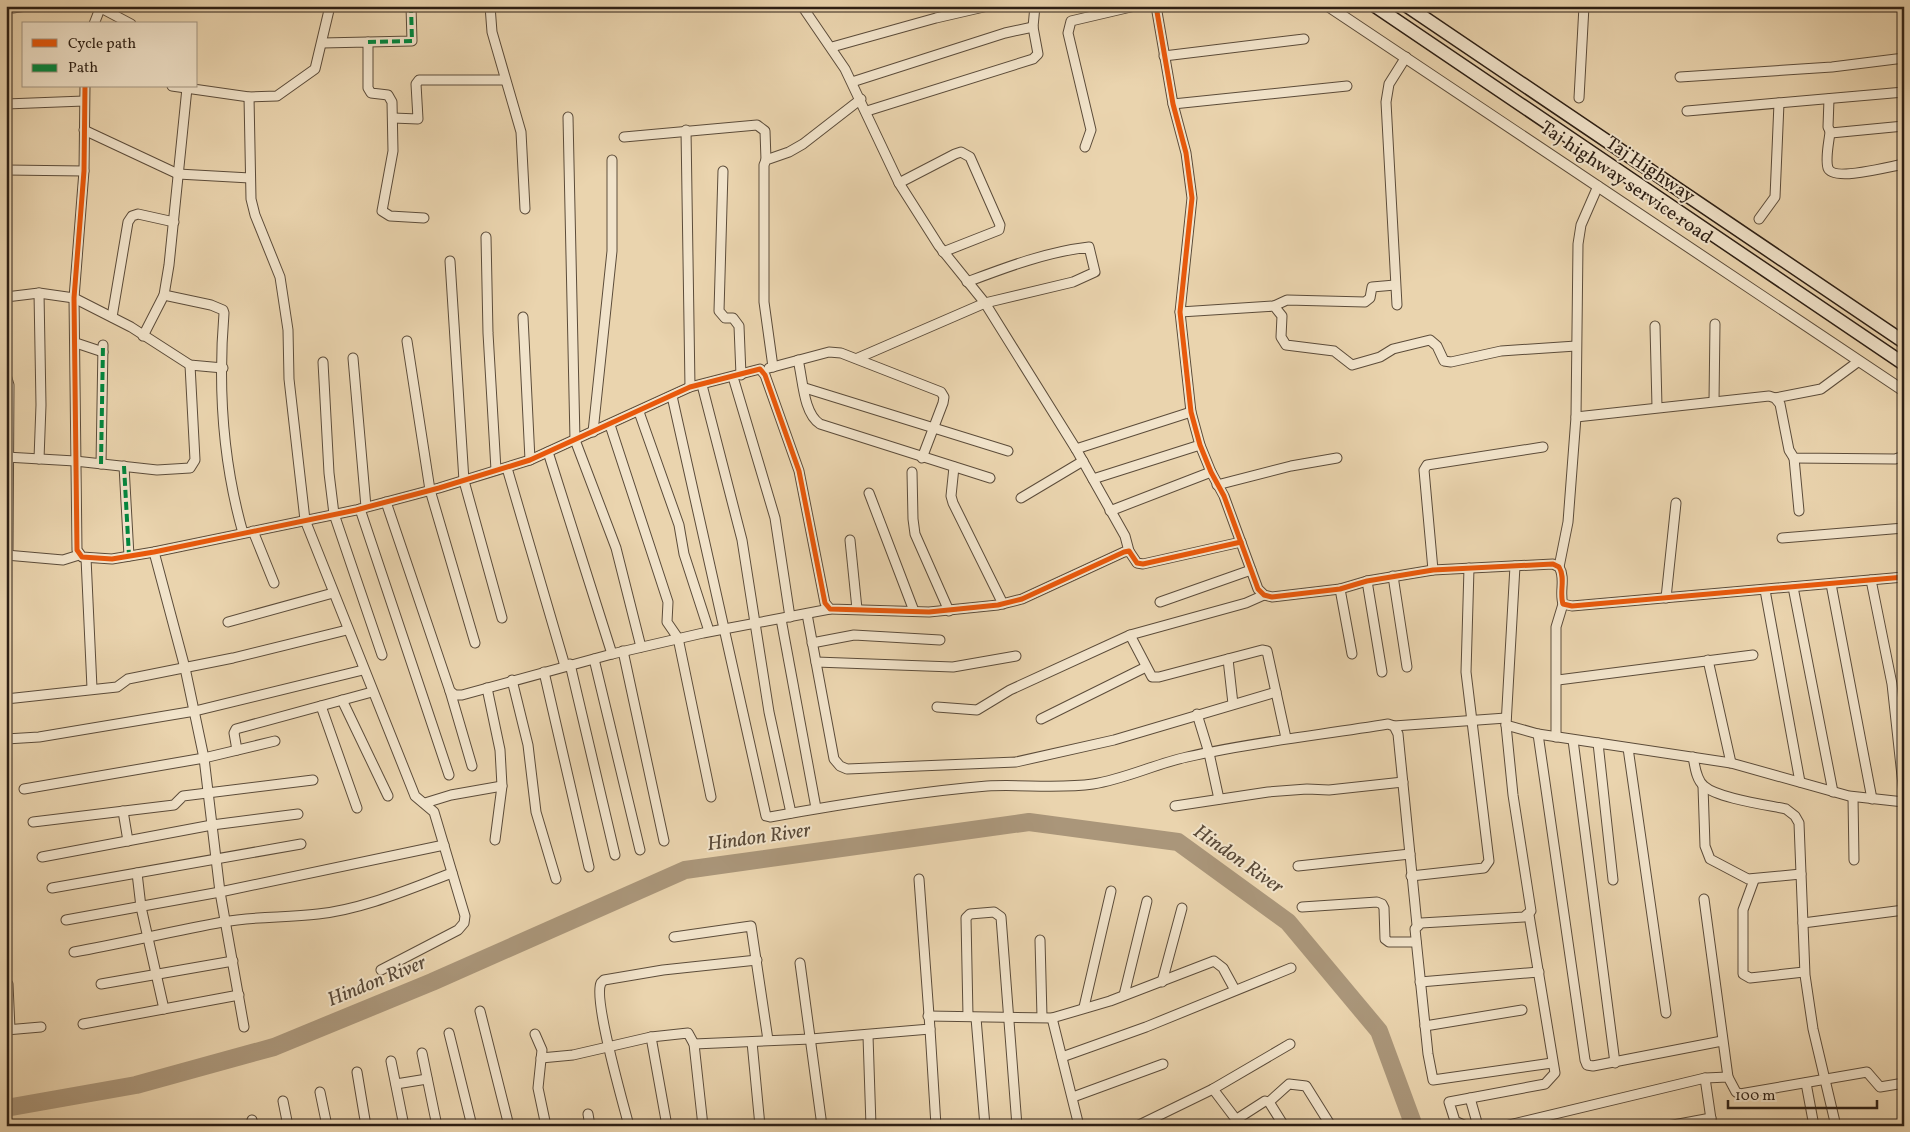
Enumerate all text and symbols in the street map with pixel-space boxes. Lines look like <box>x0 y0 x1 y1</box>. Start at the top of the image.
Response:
legend <box>22 22 198 88</box>
text: Cycle path <box>68 34 136 55</box>
text: Path <box>68 58 98 79</box>
street label: Taj highway service road <box>1534 115 1718 251</box>
street label: Taj Highway <box>1600 130 1700 210</box>
water label: Hindon River <box>705 817 813 859</box>
water label: Hindon River <box>1187 819 1289 902</box>
water label: Hindon River <box>323 949 431 1015</box>
scale bar <box>1728 1077 1876 1109</box>
text: 100 m <box>1735 1086 1775 1107</box>

